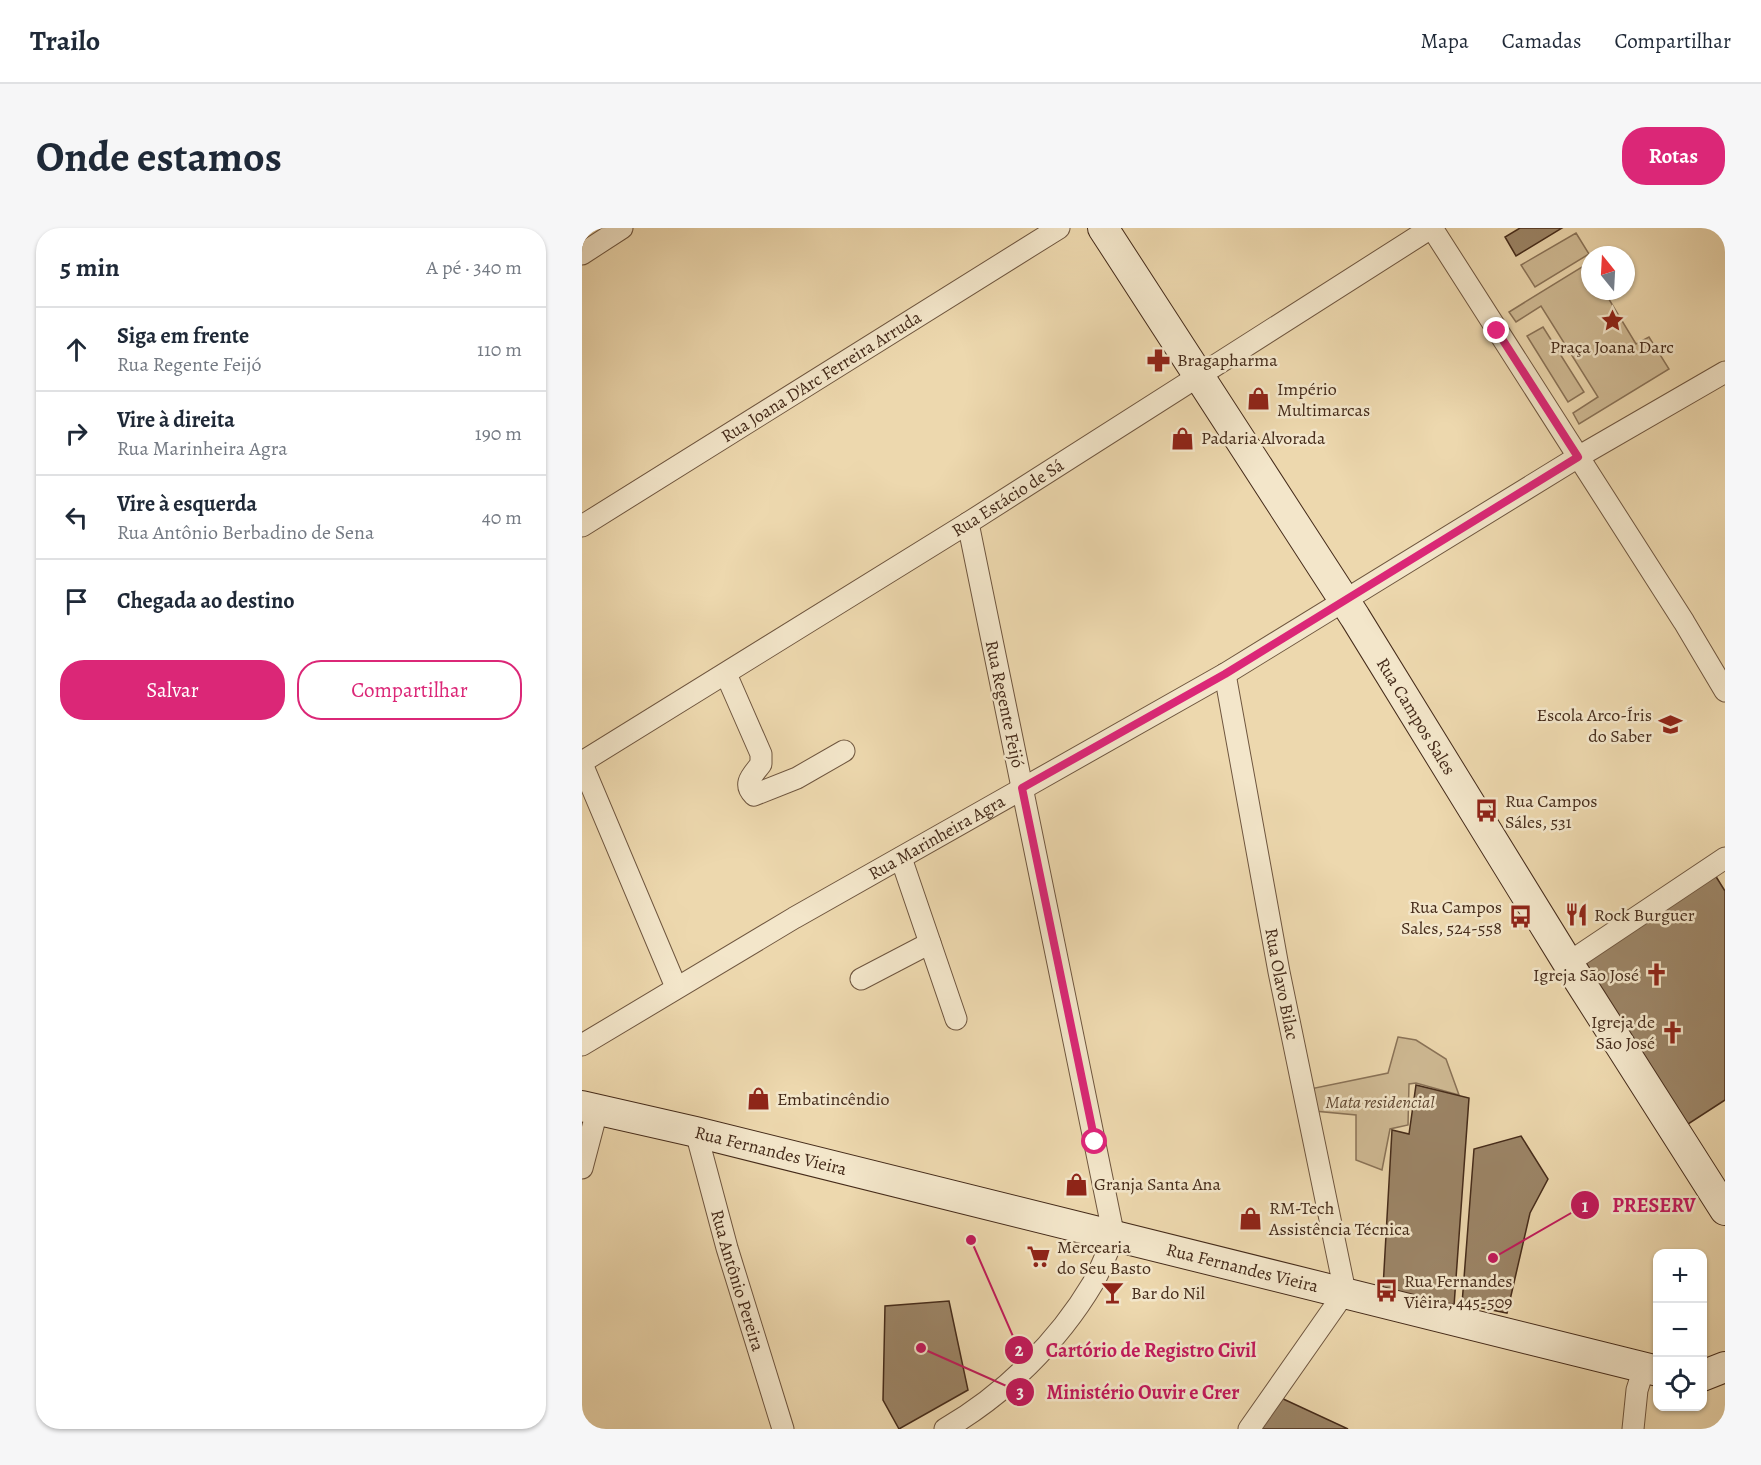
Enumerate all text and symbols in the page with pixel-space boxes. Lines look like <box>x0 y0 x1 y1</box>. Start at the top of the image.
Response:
text: Trailo <box>30 22 100 60</box>
text: Mapa <box>1420 27 1469 55</box>
text: Camadas <box>1502 27 1581 55</box>
text: Compartilhar <box>1614 27 1731 55</box>
button: Rotas <box>1622 127 1725 185</box>
text: Onde estamos <box>36 128 282 185</box>
north arrow <box>1581 246 1635 300</box>
text: 5 min <box>60 250 120 285</box>
text: A pé · 340 m <box>426 254 522 281</box>
street label: Rua Joana D'Arc Ferreira Arruda <box>716 305 926 448</box>
place icon: Praça Joana Darc <box>1599 308 1625 334</box>
route end <box>1483 317 1509 343</box>
text: Siga em frente <box>117 321 249 351</box>
icon: ahead <box>60 333 93 366</box>
place label: Praça Joana Darc <box>1550 335 1674 359</box>
text: 110 m <box>477 336 522 363</box>
pharmacy icon: Bragapharma <box>1146 347 1172 373</box>
place label: Bragapharma <box>1177 348 1278 372</box>
text: Rua Regente Feijó <box>117 351 261 378</box>
place label: Império Multimarcas <box>1277 377 1370 422</box>
shop icon: Império Multimarcas <box>1246 386 1272 412</box>
text: Vire à direita <box>117 405 235 435</box>
icon: right <box>60 417 93 450</box>
text: 190 m <box>475 420 522 447</box>
shop icon: Padaria Alvorada <box>1170 425 1196 451</box>
place label: Padaria Alvorada <box>1201 426 1326 450</box>
text: Rua Marinheira Agra <box>117 435 288 462</box>
street label: Rua Estácio de Sá <box>947 453 1069 542</box>
text: Vire à esquerda <box>117 489 257 519</box>
icon: left <box>60 501 93 534</box>
text: 40 m <box>482 504 522 531</box>
text: Rua Antônio Berbadino de Sena <box>117 519 374 546</box>
icon: arrive <box>60 585 93 618</box>
text: Chegada ao destino <box>117 586 295 616</box>
street label: Rua Regente Feijó <box>980 638 1030 770</box>
street label: Rua Campos Sales <box>1371 653 1461 779</box>
button: Salvar <box>60 660 285 720</box>
button: Compartilhar <box>297 660 522 720</box>
place label: Escola Arco-Íris do Saber <box>1536 703 1652 748</box>
school or university icon: Escola Arco-Íris do Saber <box>1657 712 1683 738</box>
street label: Rua Marinheira Agra <box>864 789 1010 886</box>
place label: Rua Campos Sáles, 531 <box>1505 789 1597 834</box>
bus stop icon: Rua Campos Sáles, 531 <box>1474 798 1500 824</box>
place label: Rua Campos Sales, 524-558 <box>1401 895 1502 940</box>
restaurant icon: Rock Burguer <box>1563 902 1589 928</box>
place label: Rock Burguer <box>1594 903 1695 927</box>
bus stop icon: Rua Campos Sales, 524-558 <box>1507 904 1533 930</box>
street label: Rua Olavo Bilac <box>1259 926 1305 1042</box>
church icon: Igreja São José <box>1644 962 1670 988</box>
place label: Igreja São José <box>1533 963 1639 987</box>
place label: Igreja de São José <box>1591 1010 1655 1055</box>
church icon: Igreja de São José <box>1660 1019 1686 1045</box>
shop icon: Embatincêndio <box>746 1086 772 1112</box>
place label: Embatincêndio <box>777 1087 890 1111</box>
park label: Mata residencial <box>1325 1090 1435 1114</box>
street label: Rua Fernandes Vieira <box>692 1120 850 1181</box>
route start <box>1081 1128 1107 1154</box>
shop icon: Granja Santa Ana <box>1063 1171 1089 1197</box>
place label: Granja Santa Ana <box>1094 1172 1221 1196</box>
callout: PRESERV <box>1570 1186 1707 1224</box>
text: PRESERV <box>1612 1192 1696 1219</box>
text: 1 <box>1582 1194 1589 1218</box>
place label: RM-Tech Assistência Técnica <box>1268 1196 1411 1241</box>
shop icon: RM-Tech Assistência Técnica <box>1238 1205 1264 1231</box>
street label: Rua Antônio Pereira <box>705 1207 770 1355</box>
place label: Mercearia do Seu Basto <box>1057 1235 1151 1280</box>
street label: Rua Fernandes Vieira <box>1164 1237 1322 1298</box>
supermarket icon: Mercearia do Seu Basto <box>1026 1244 1052 1270</box>
map controls <box>1653 1249 1707 1411</box>
button: + <box>1653 1249 1707 1303</box>
place label: Rua Fernandes Viêira, 445-509 <box>1403 1269 1513 1314</box>
bus stop icon: Rua Fernandes Viêira, 445-509 <box>1373 1278 1399 1304</box>
bar icon: Bar do Nil <box>1100 1280 1126 1306</box>
place label: Bar do Nil <box>1131 1281 1206 1305</box>
button: − <box>1653 1303 1707 1357</box>
callout: Cartório de Registro Civil <box>1004 1331 1268 1369</box>
text: Cartório de Registro Civil <box>1046 1337 1257 1364</box>
text: 2 <box>1015 1338 1024 1362</box>
button: locate <box>1653 1357 1707 1411</box>
callout: Ministério Ouvir e Crer <box>1005 1373 1252 1411</box>
text: Ministério Ouvir e Crer <box>1046 1379 1240 1406</box>
text: 3 <box>1016 1380 1024 1404</box>

